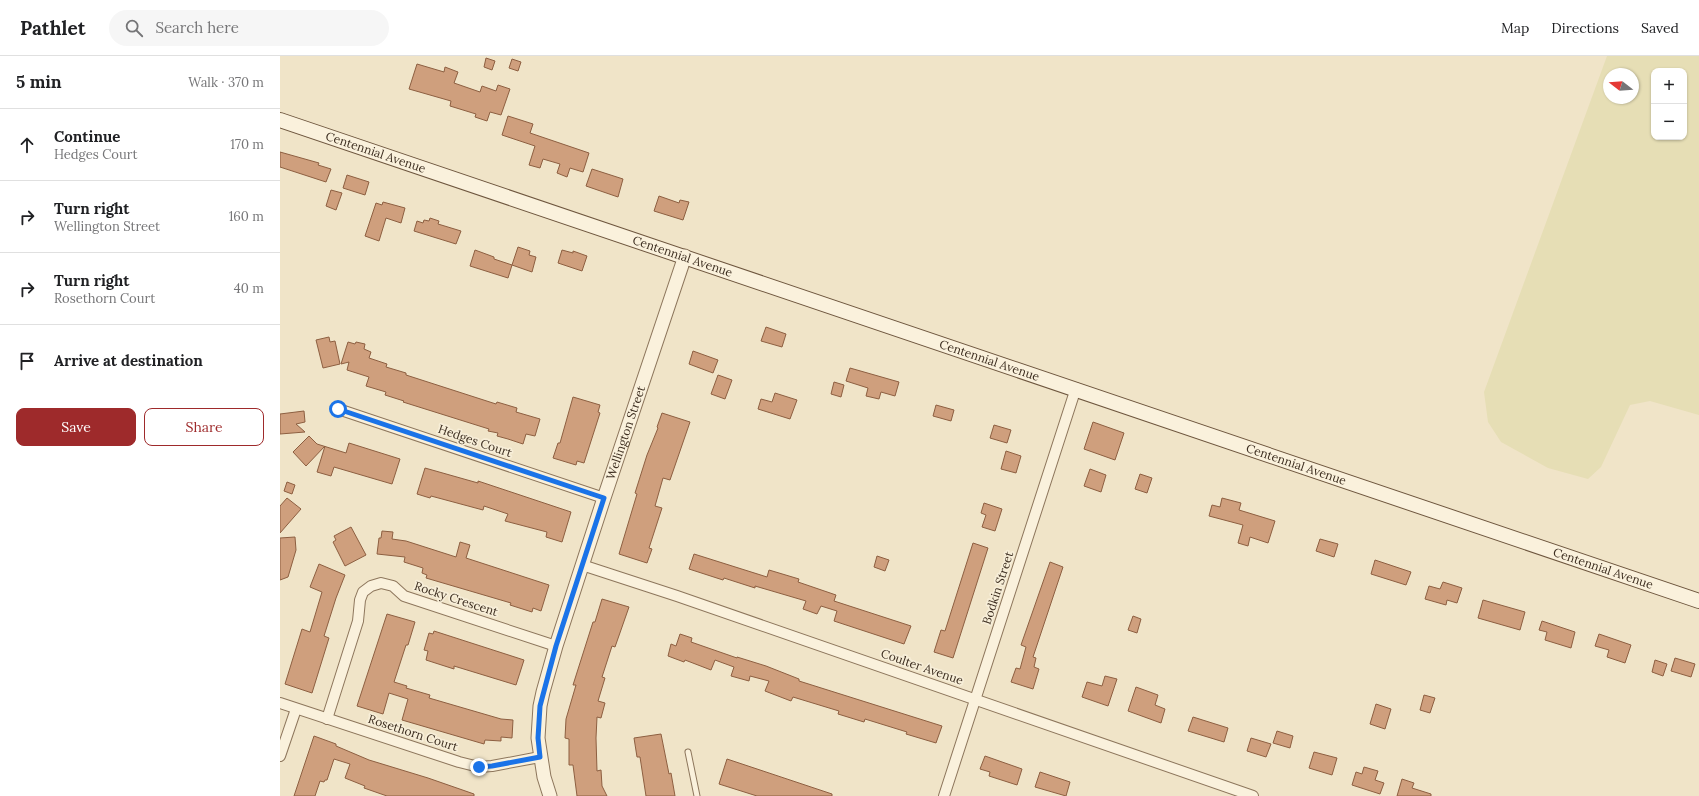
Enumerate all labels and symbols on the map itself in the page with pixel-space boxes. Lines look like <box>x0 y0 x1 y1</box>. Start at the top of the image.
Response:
north arrow <box>1603 68 1639 104</box>
street label: Centennial Avenue <box>324 128 428 176</box>
street label: Centennial Avenue <box>631 232 735 280</box>
street label: Centennial Avenue <box>938 336 1042 384</box>
street label: Wellington Street <box>603 383 648 481</box>
route start <box>329 400 347 418</box>
street label: Hedges Court <box>436 421 514 460</box>
street label: Centennial Avenue <box>1244 440 1349 488</box>
street label: Centennial Avenue <box>1551 544 1656 592</box>
street label: Bodkin Street <box>979 549 1017 626</box>
street label: Rocky Crescent <box>412 578 500 619</box>
street label: Coulter Avenue <box>879 645 966 688</box>
street label: Rosethorn Court <box>366 711 460 754</box>
route end <box>470 758 488 776</box>

